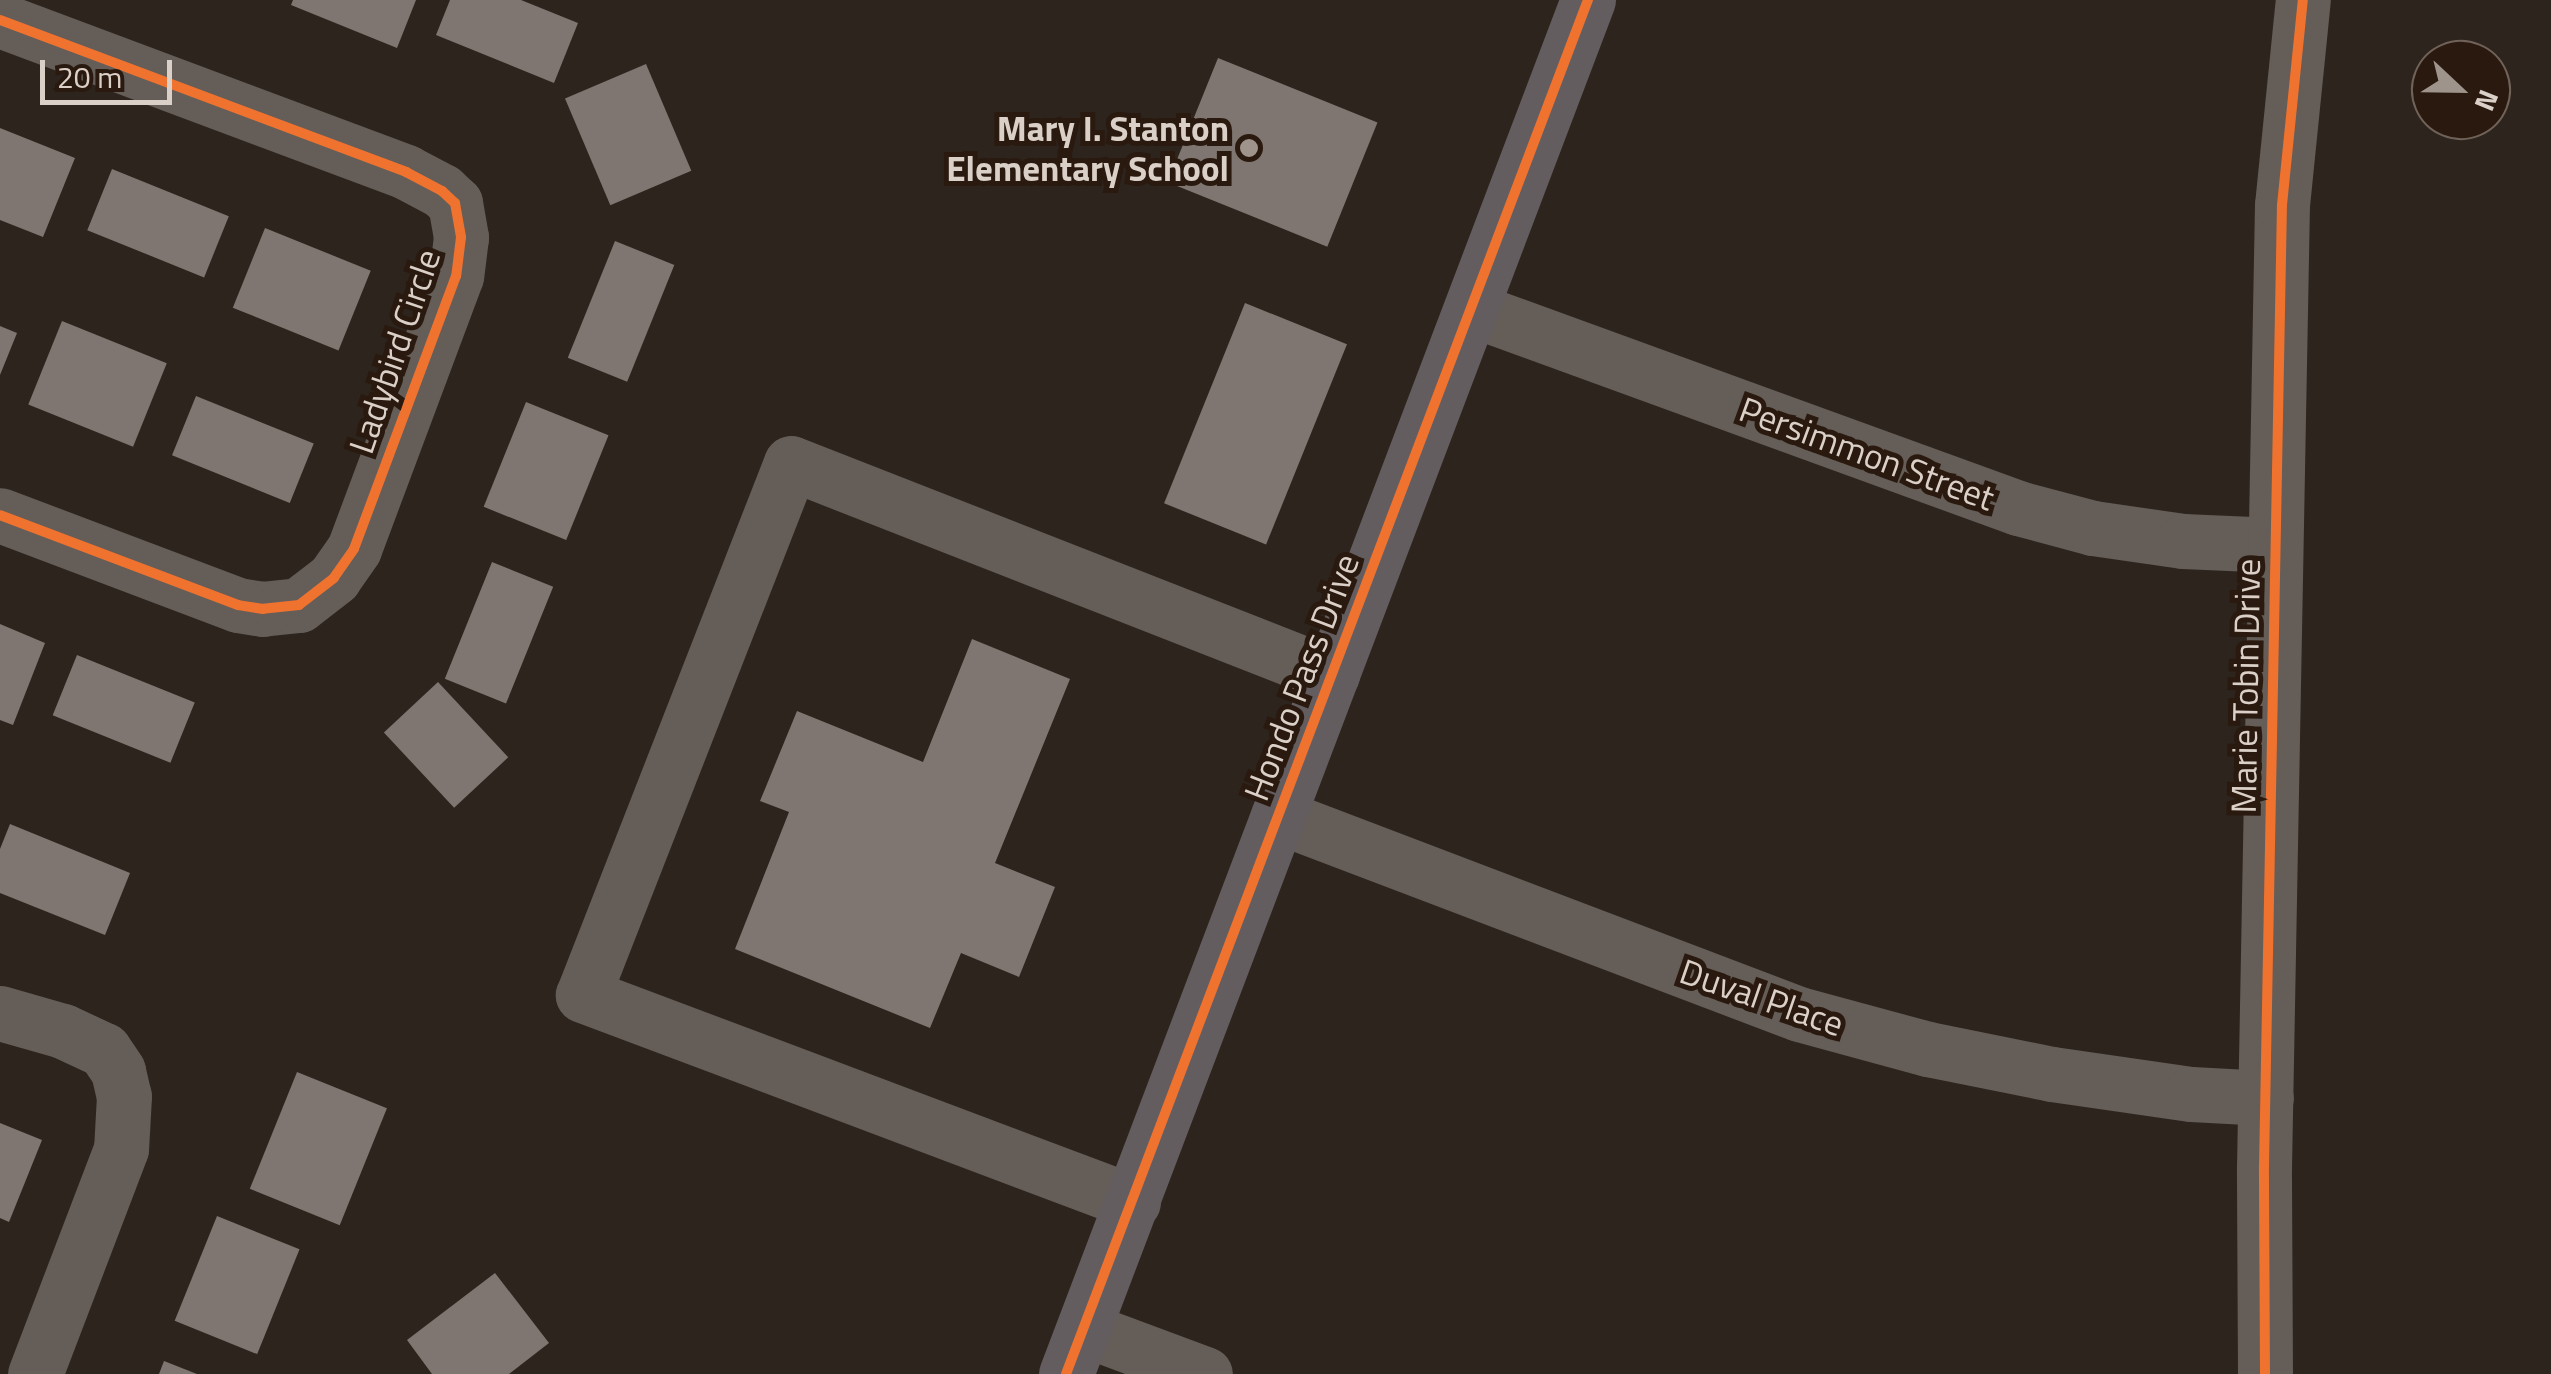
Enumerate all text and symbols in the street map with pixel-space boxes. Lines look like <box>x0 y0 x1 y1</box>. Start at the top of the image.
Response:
scale bar <box>45 40 178 102</box>
north arrow <box>2411 40 2511 140</box>
text: 20 m <box>57 54 122 100</box>
text: N <box>2464 84 2511 118</box>
place label: Mary I. Stanton Elementary School <box>946 107 1229 189</box>
marker: Mary I. Stanton Elementary School <box>1238 137 1260 159</box>
street label: Ladybird Circle <box>339 243 449 459</box>
street label: Persimmon Street <box>1734 387 2000 519</box>
street label: Hondo Pass Drive <box>1235 548 1367 806</box>
street label: Marie Tobin Drive <box>2222 558 2268 814</box>
street label: Duval Place <box>1675 949 1849 1045</box>

